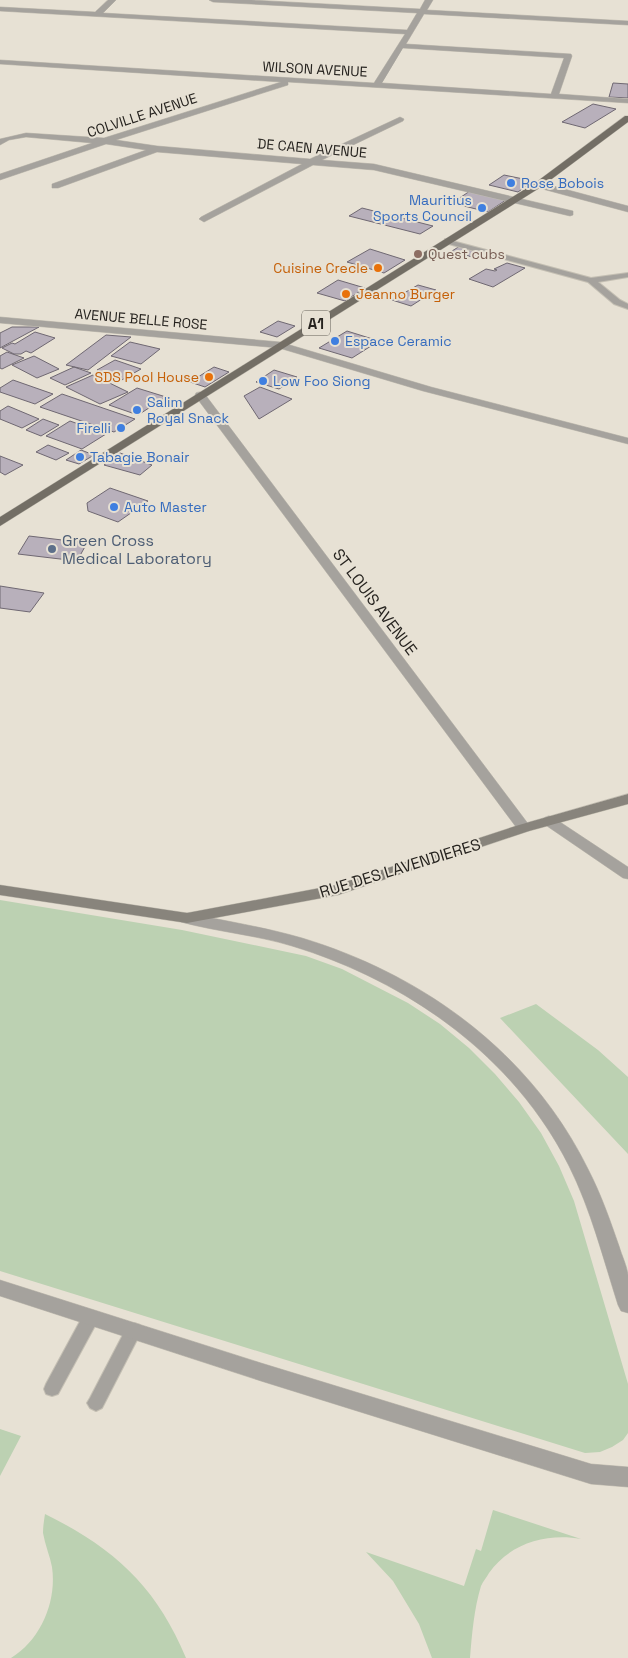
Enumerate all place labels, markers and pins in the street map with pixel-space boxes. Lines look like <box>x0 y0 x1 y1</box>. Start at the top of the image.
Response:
place label: Rose Bobois <box>521 174 604 192</box>
marker: Rose Bobois <box>505 177 517 189</box>
place label: Mauritius Sports Council <box>373 191 472 225</box>
marker: Mauritius Sports Council <box>476 202 488 214</box>
place label: Quest cubs <box>428 245 505 263</box>
marker: Quest cubs <box>412 248 424 260</box>
place label: Cuisine Crecle <box>273 259 368 277</box>
marker: Cuisine Crecle <box>372 262 384 274</box>
place label: Jeanno Burger <box>356 285 455 303</box>
marker: Jeanno Burger <box>340 288 352 300</box>
place label: Espace Ceramic <box>345 332 452 350</box>
marker: Espace Ceramic <box>329 335 341 347</box>
place label: SDS Pool House <box>94 368 199 386</box>
marker: SDS Pool House <box>203 371 215 383</box>
place label: Low Foo Siong <box>273 372 371 390</box>
marker: Low Foo Siong <box>257 375 269 387</box>
place label: Salim Royal Snack <box>147 393 230 427</box>
marker: Salim Royal Snack <box>131 404 143 416</box>
place label: Firelli <box>76 419 111 437</box>
marker: Firelli <box>115 422 127 434</box>
place label: Tabagie Bonair <box>90 448 189 466</box>
marker: Tabagie Bonair <box>74 451 86 463</box>
place label: Auto Master <box>124 498 207 516</box>
marker: Auto Master <box>108 501 120 513</box>
place label: Green Cross Medical Laboratory <box>62 530 212 569</box>
marker: Green Cross Medical Laboratory <box>46 543 58 555</box>

